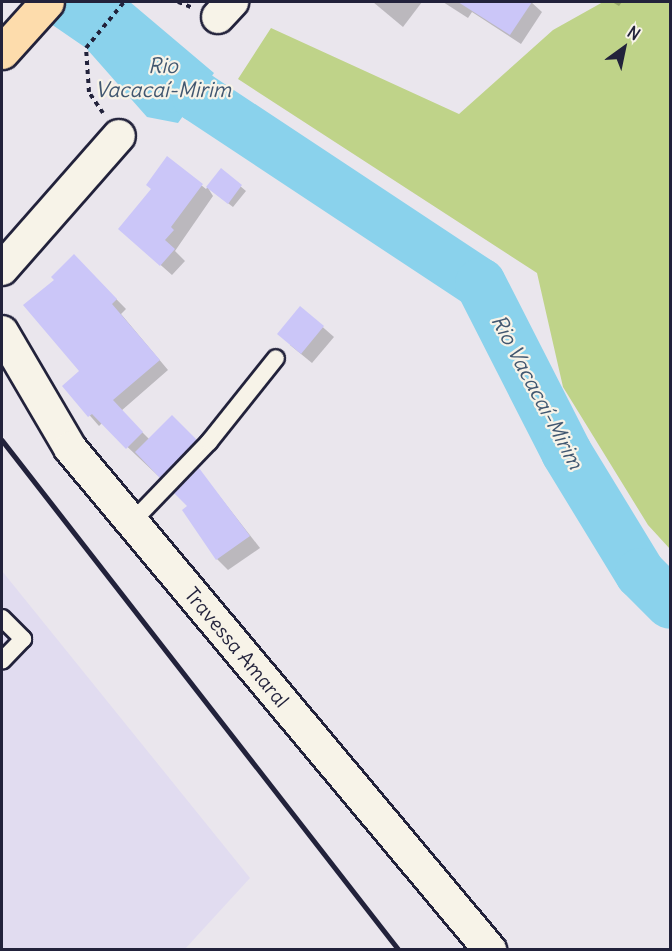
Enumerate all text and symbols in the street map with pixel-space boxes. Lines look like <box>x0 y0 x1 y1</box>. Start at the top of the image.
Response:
north arrow <box>594 18 654 78</box>
text: N <box>624 22 644 44</box>
water label: Rio Vacacaí-Mirim <box>95 53 231 103</box>
water label: Rio Vacacaí-Mirim <box>486 311 588 473</box>
street label: Travessa Amaral <box>180 582 294 712</box>

